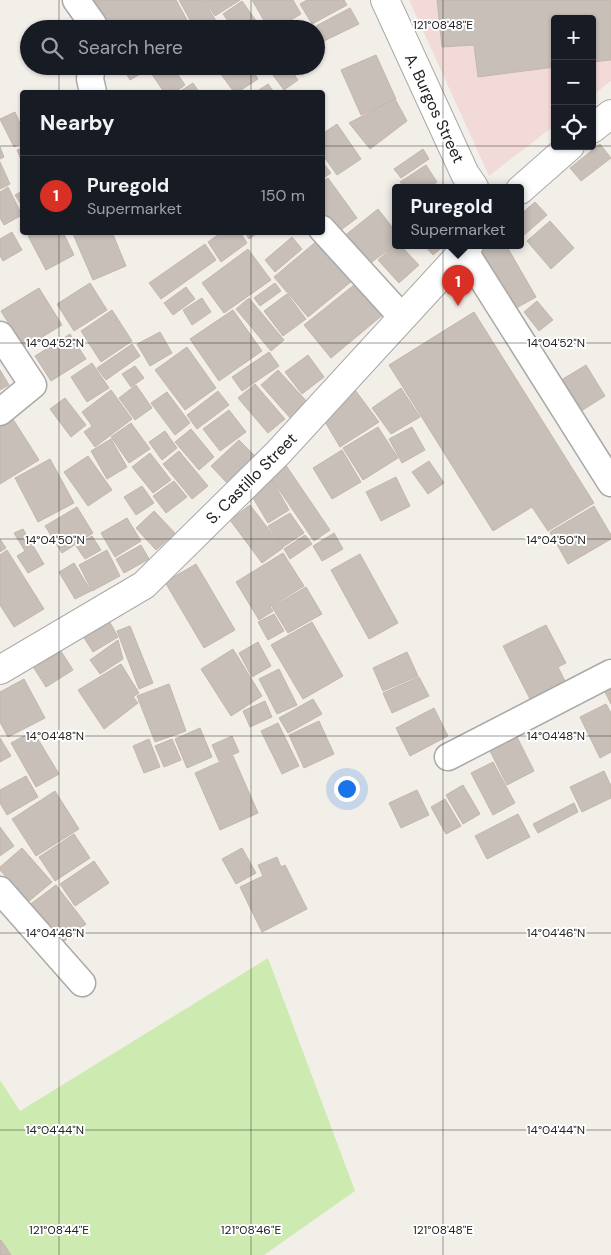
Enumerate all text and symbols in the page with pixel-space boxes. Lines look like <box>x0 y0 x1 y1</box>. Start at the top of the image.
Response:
map controls <box>551 15 596 150</box>
button: + <box>551 15 596 60</box>
text: 121°08'48"E <box>413 17 473 33</box>
search box <box>20 20 325 75</box>
icon: search <box>38 34 66 62</box>
text: Search here <box>78 35 183 60</box>
street label: A. Burgos Street <box>400 50 469 166</box>
button: − <box>551 60 596 105</box>
button: locate <box>551 105 596 150</box>
text: Nearby <box>40 109 114 137</box>
text: Puregold <box>87 173 169 198</box>
popup <box>392 184 524 249</box>
text: 1 <box>53 185 59 206</box>
text: 150 m <box>261 185 305 206</box>
text: Puregold <box>411 194 493 219</box>
text: Supermarket <box>87 198 182 219</box>
text: Supermarket <box>411 219 505 240</box>
pin: 1 <box>442 265 474 306</box>
text: 14°04'52"N <box>26 335 84 351</box>
text: 14°04'52"N <box>527 335 585 351</box>
street label: S. Castillo Street <box>201 428 302 529</box>
text: 14°04'50"N <box>25 532 85 548</box>
text: 14°04'50"N <box>526 532 586 548</box>
text: 14°04'48"N <box>26 728 84 744</box>
text: 14°04'48"N <box>527 728 585 744</box>
your location <box>334 776 360 802</box>
text: 14°04'46"N <box>26 925 84 941</box>
text: 14°04'46"N <box>527 925 585 941</box>
text: 14°04'44"N <box>26 1122 84 1138</box>
text: 14°04'44"N <box>527 1122 585 1138</box>
text: 121°08'44"E <box>29 1222 89 1238</box>
text: 121°08'46"E <box>221 1222 281 1238</box>
text: 121°08'48"E <box>413 1222 473 1238</box>

